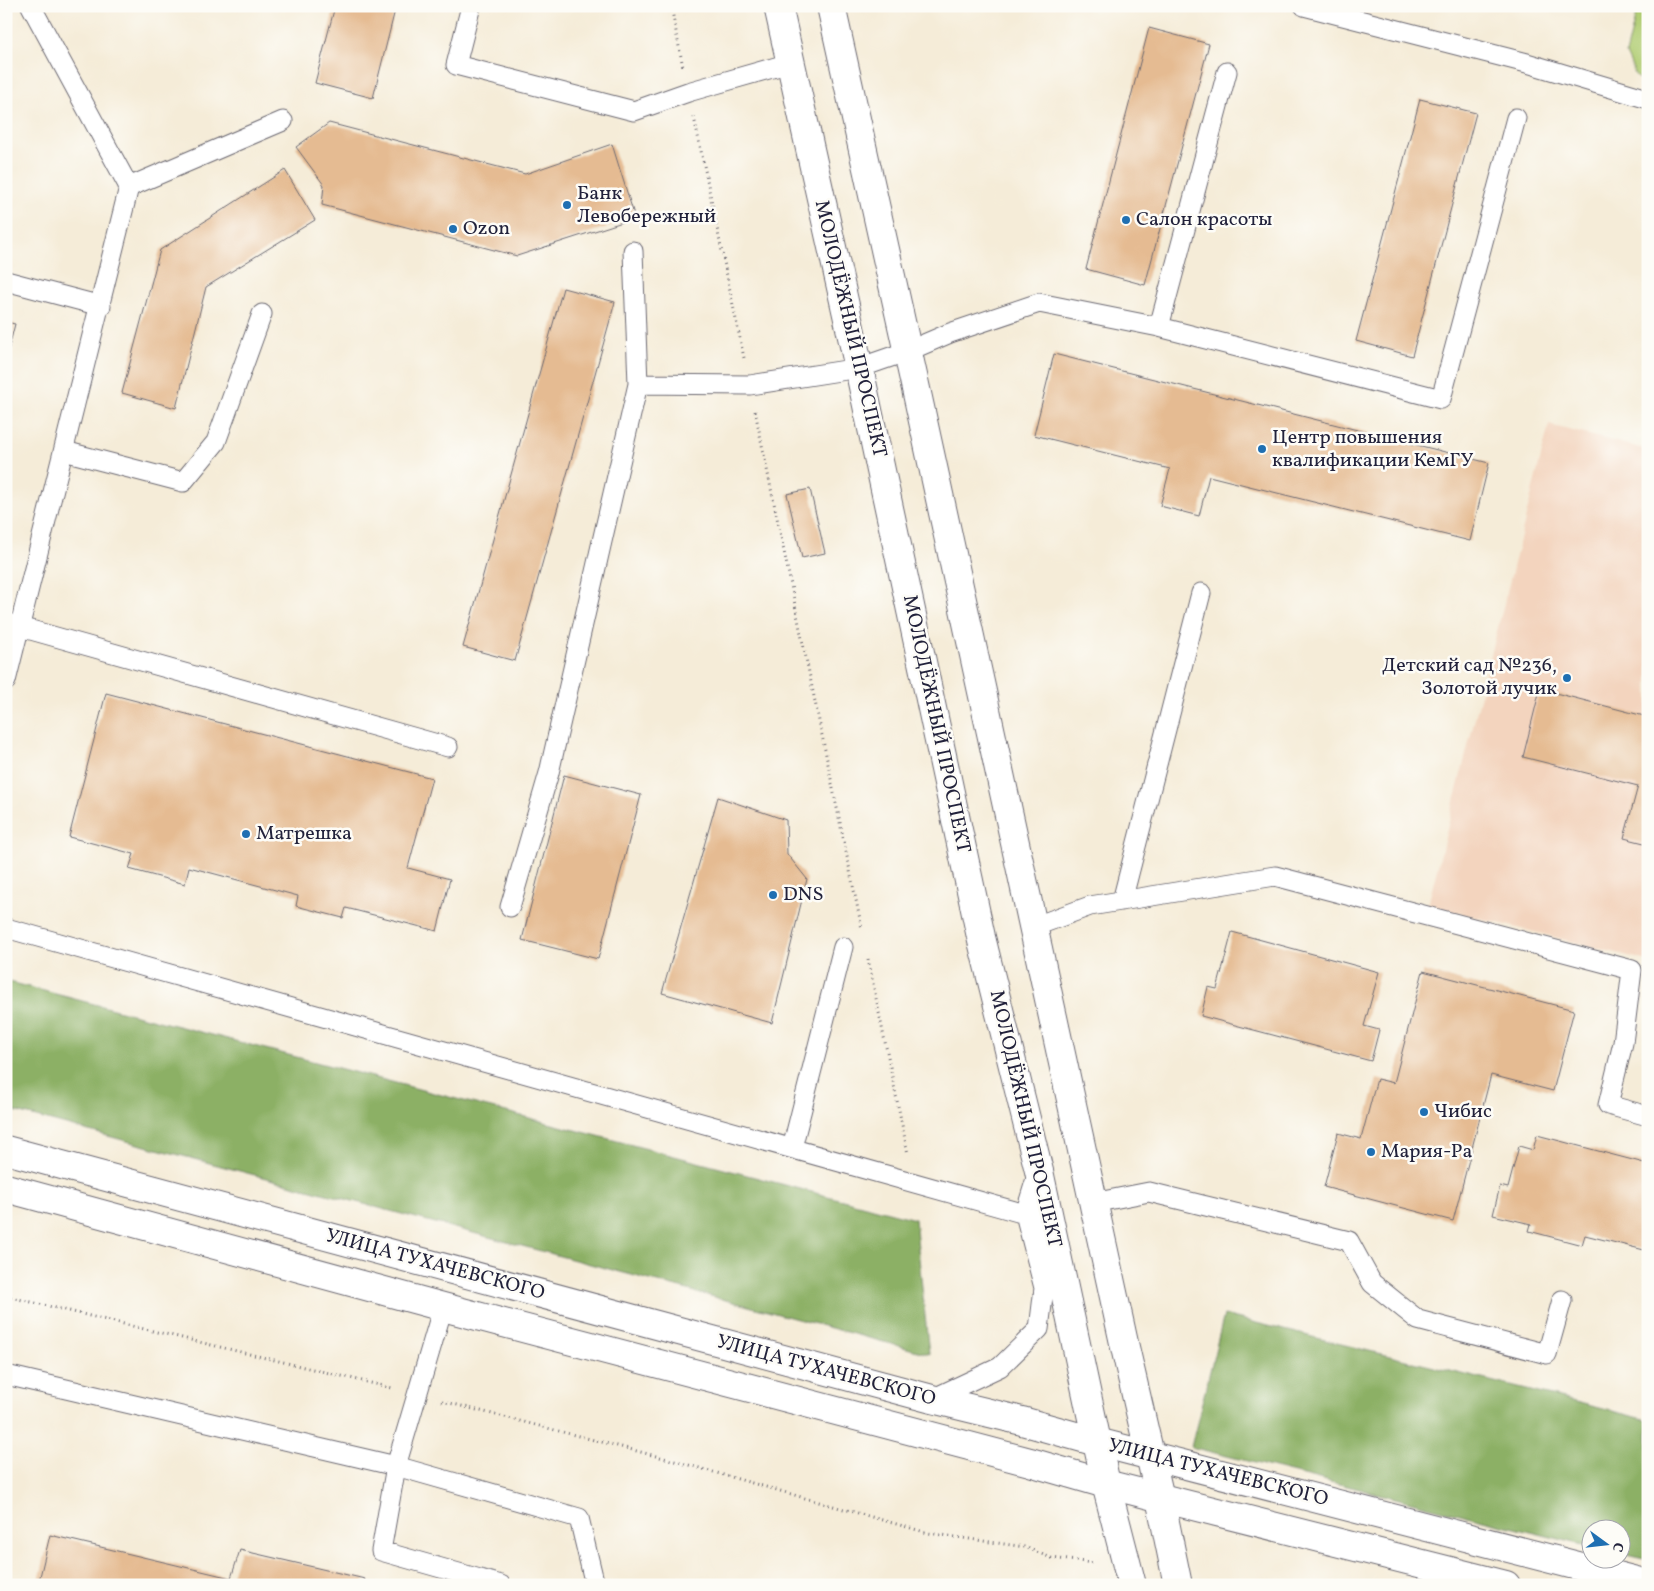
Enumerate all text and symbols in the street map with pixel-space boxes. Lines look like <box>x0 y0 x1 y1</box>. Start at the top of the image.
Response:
place label: Банк Левобережный <box>577 180 716 231</box>
street label: МОЛОДЁЖНЫЙ ПРОСПЕКТ <box>807 198 893 461</box>
marker: Банк Левобережный <box>561 199 573 211</box>
place label: Салон красоты <box>1136 206 1272 234</box>
marker: Салон красоты <box>1120 214 1132 226</box>
place label: Ozon <box>463 215 510 243</box>
marker: Ozon <box>447 223 459 235</box>
place label: Центр повышения квалификации КемГУ <box>1272 424 1474 475</box>
marker: Центр повышения квалификации КемГУ <box>1256 443 1268 455</box>
street label: МОЛОДЁЖНЫЙ ПРОСПЕКТ <box>895 592 977 856</box>
place label: Детский сад №236, Золотой лучик <box>1382 652 1557 703</box>
marker: Детский сад №236, Золотой лучик <box>1561 672 1573 684</box>
place label: Матрешка <box>256 820 352 848</box>
marker: Матрешка <box>240 828 252 840</box>
place label: DNS <box>783 881 823 909</box>
marker: DNS <box>767 889 779 901</box>
street label: МОЛОДЁЖНЫЙ ПРОСПЕКТ <box>982 988 1068 1251</box>
place label: Чибис <box>1434 1098 1492 1126</box>
marker: Чибис <box>1418 1106 1430 1118</box>
place label: Мария-Ра <box>1381 1138 1472 1166</box>
marker: Мария-Ра <box>1365 1146 1377 1158</box>
street label: УЛИЦА ТУХАЧЕВСКОГО <box>322 1222 548 1308</box>
street label: УЛИЦА ТУХАЧЕВСКОГО <box>713 1328 939 1414</box>
street label: УЛИЦА ТУХАЧЕВСКОГО <box>1105 1432 1331 1514</box>
north arrow <box>1582 1518 1632 1568</box>
text: С <box>1607 1540 1627 1554</box>

